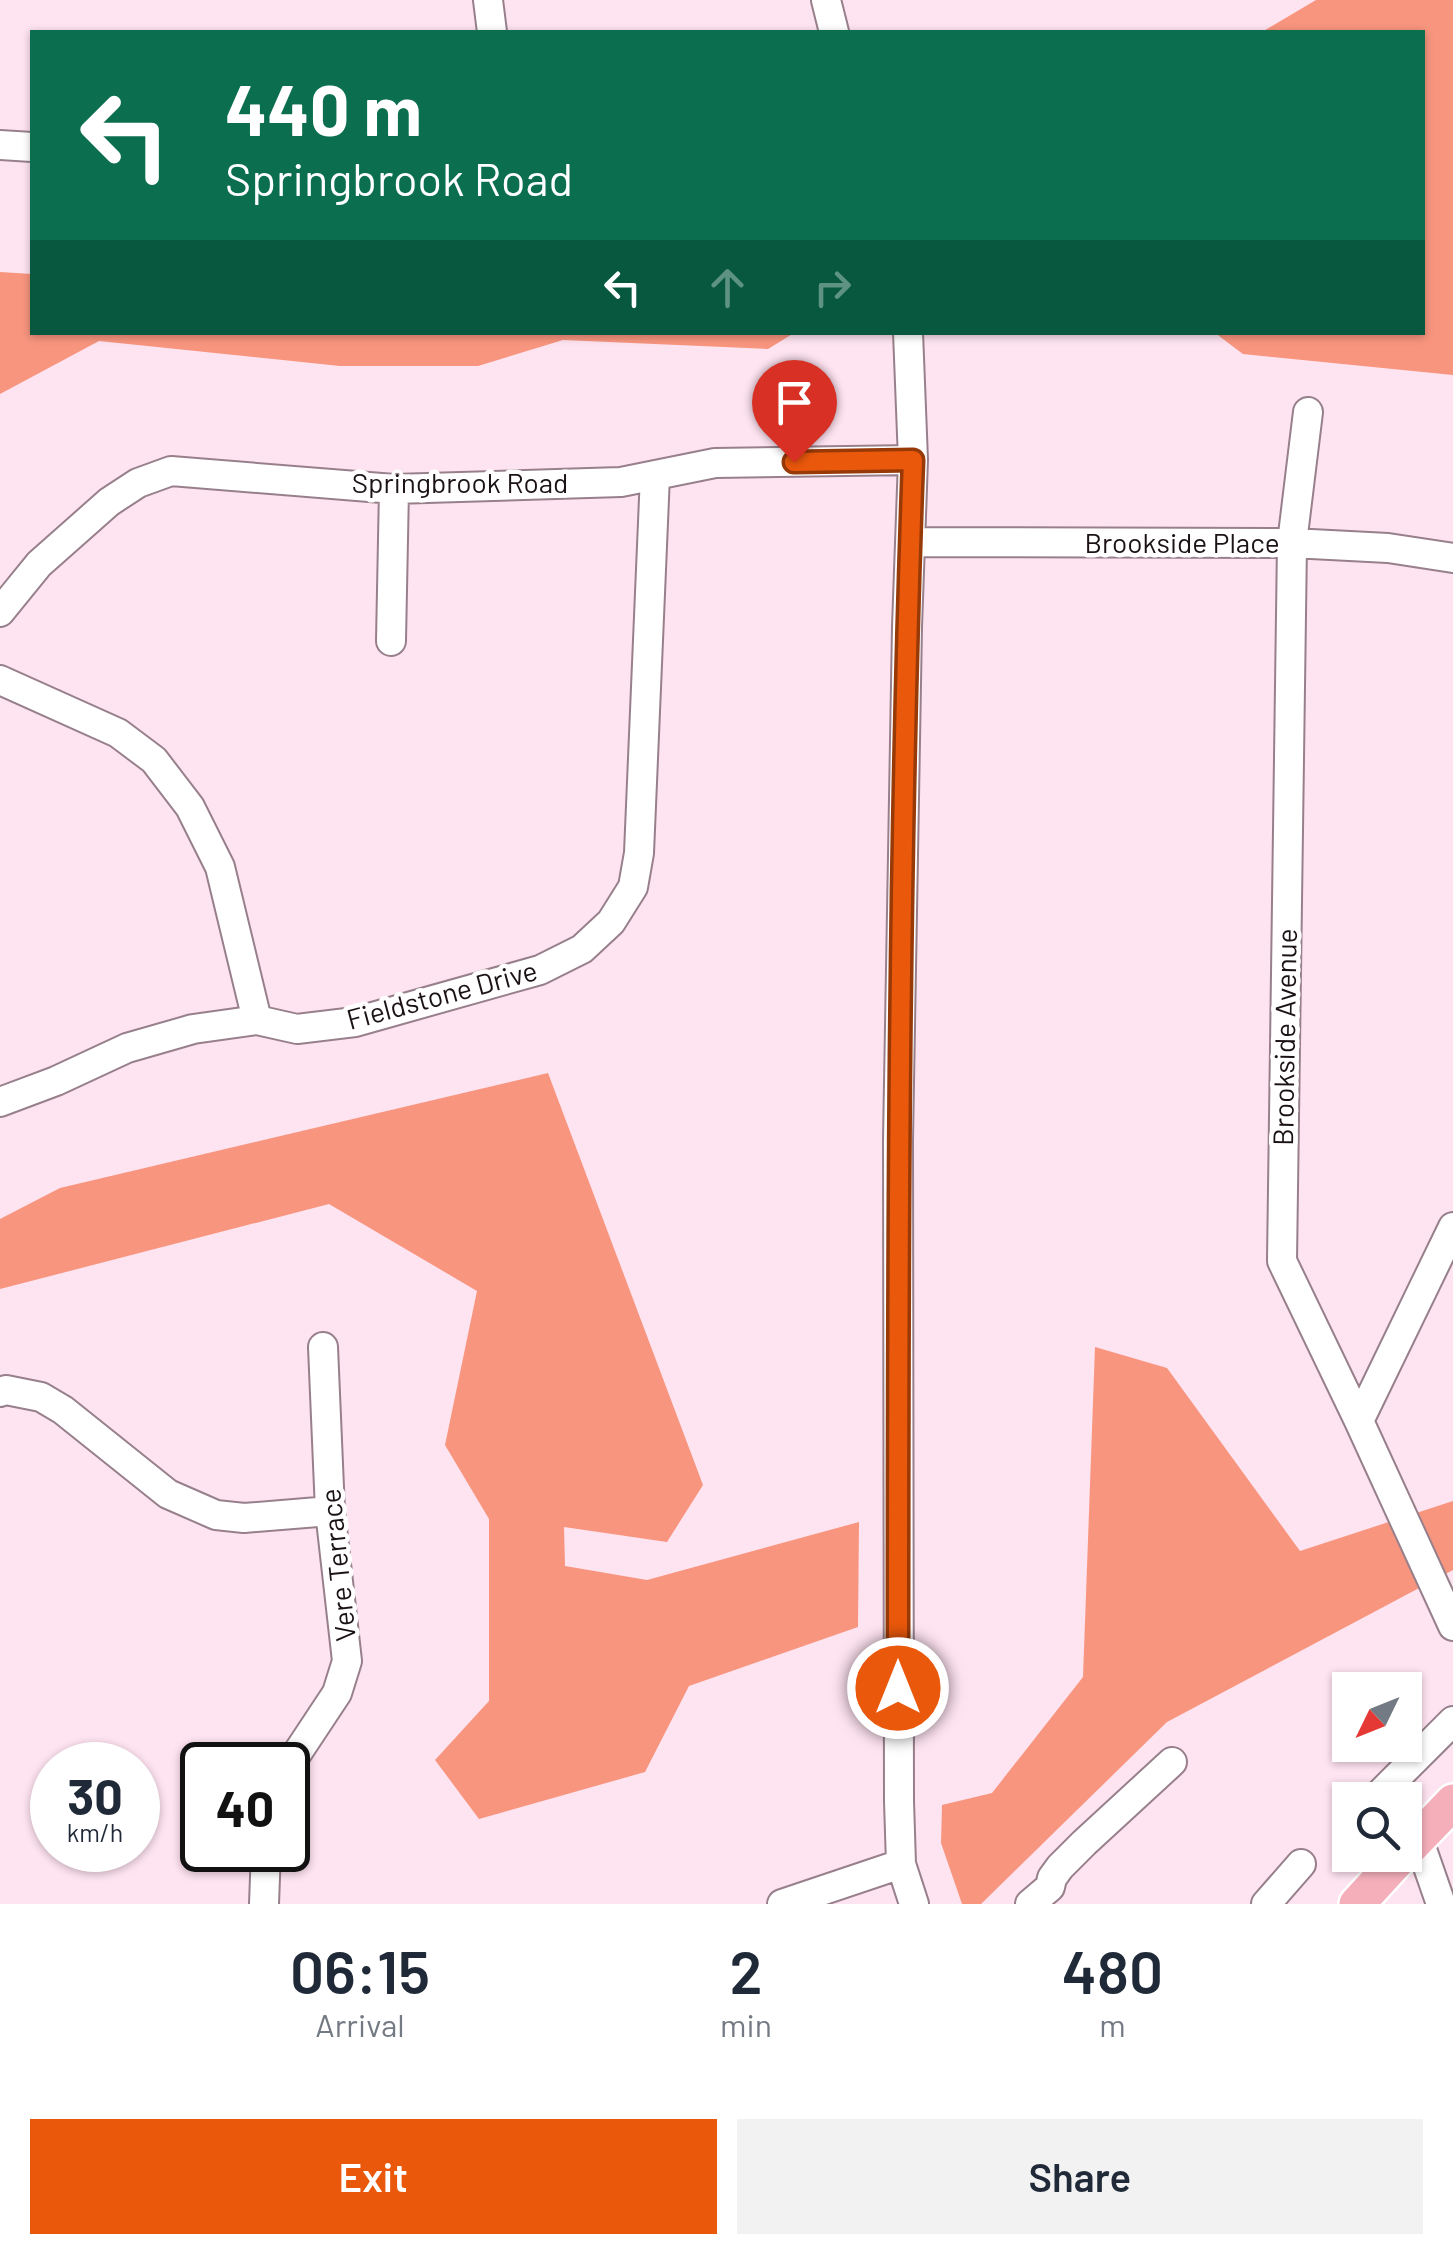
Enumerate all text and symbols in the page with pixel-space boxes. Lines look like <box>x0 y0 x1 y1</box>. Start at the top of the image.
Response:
text: 440 m <box>225 66 422 150</box>
icon: left <box>60 70 190 200</box>
text: Springbrook Road <box>225 151 573 205</box>
icon: left <box>595 260 650 315</box>
icon: ahead <box>700 260 755 315</box>
icon: right <box>805 260 860 315</box>
pin <box>752 360 837 463</box>
icon: arrive <box>767 375 822 430</box>
street label: Springbrook Road <box>352 465 568 499</box>
street label: Brookside Place <box>1084 525 1280 559</box>
street label: Brookside Avenue <box>1265 928 1303 1146</box>
street label: Fieldstone Drive <box>343 952 541 1036</box>
street label: Vere Terrace <box>312 1487 362 1643</box>
position arrow <box>846 1636 950 1740</box>
north arrow <box>1332 1672 1422 1762</box>
map controls <box>1332 1672 1422 1872</box>
speed limit sign: 40 <box>180 1742 310 1872</box>
text: 30 <box>67 1765 123 1825</box>
button: search <box>1332 1782 1422 1872</box>
text: km/h <box>67 1817 123 1847</box>
text: 06:15 <box>290 1934 430 2006</box>
text: 2 <box>729 1934 762 2006</box>
text: 480 <box>1062 1934 1163 2006</box>
text: Arrival <box>315 2005 405 2043</box>
text: min <box>720 2005 772 2043</box>
text: m <box>1099 2005 1126 2043</box>
button: Exit <box>30 2119 717 2234</box>
button: Share <box>737 2119 1423 2234</box>

